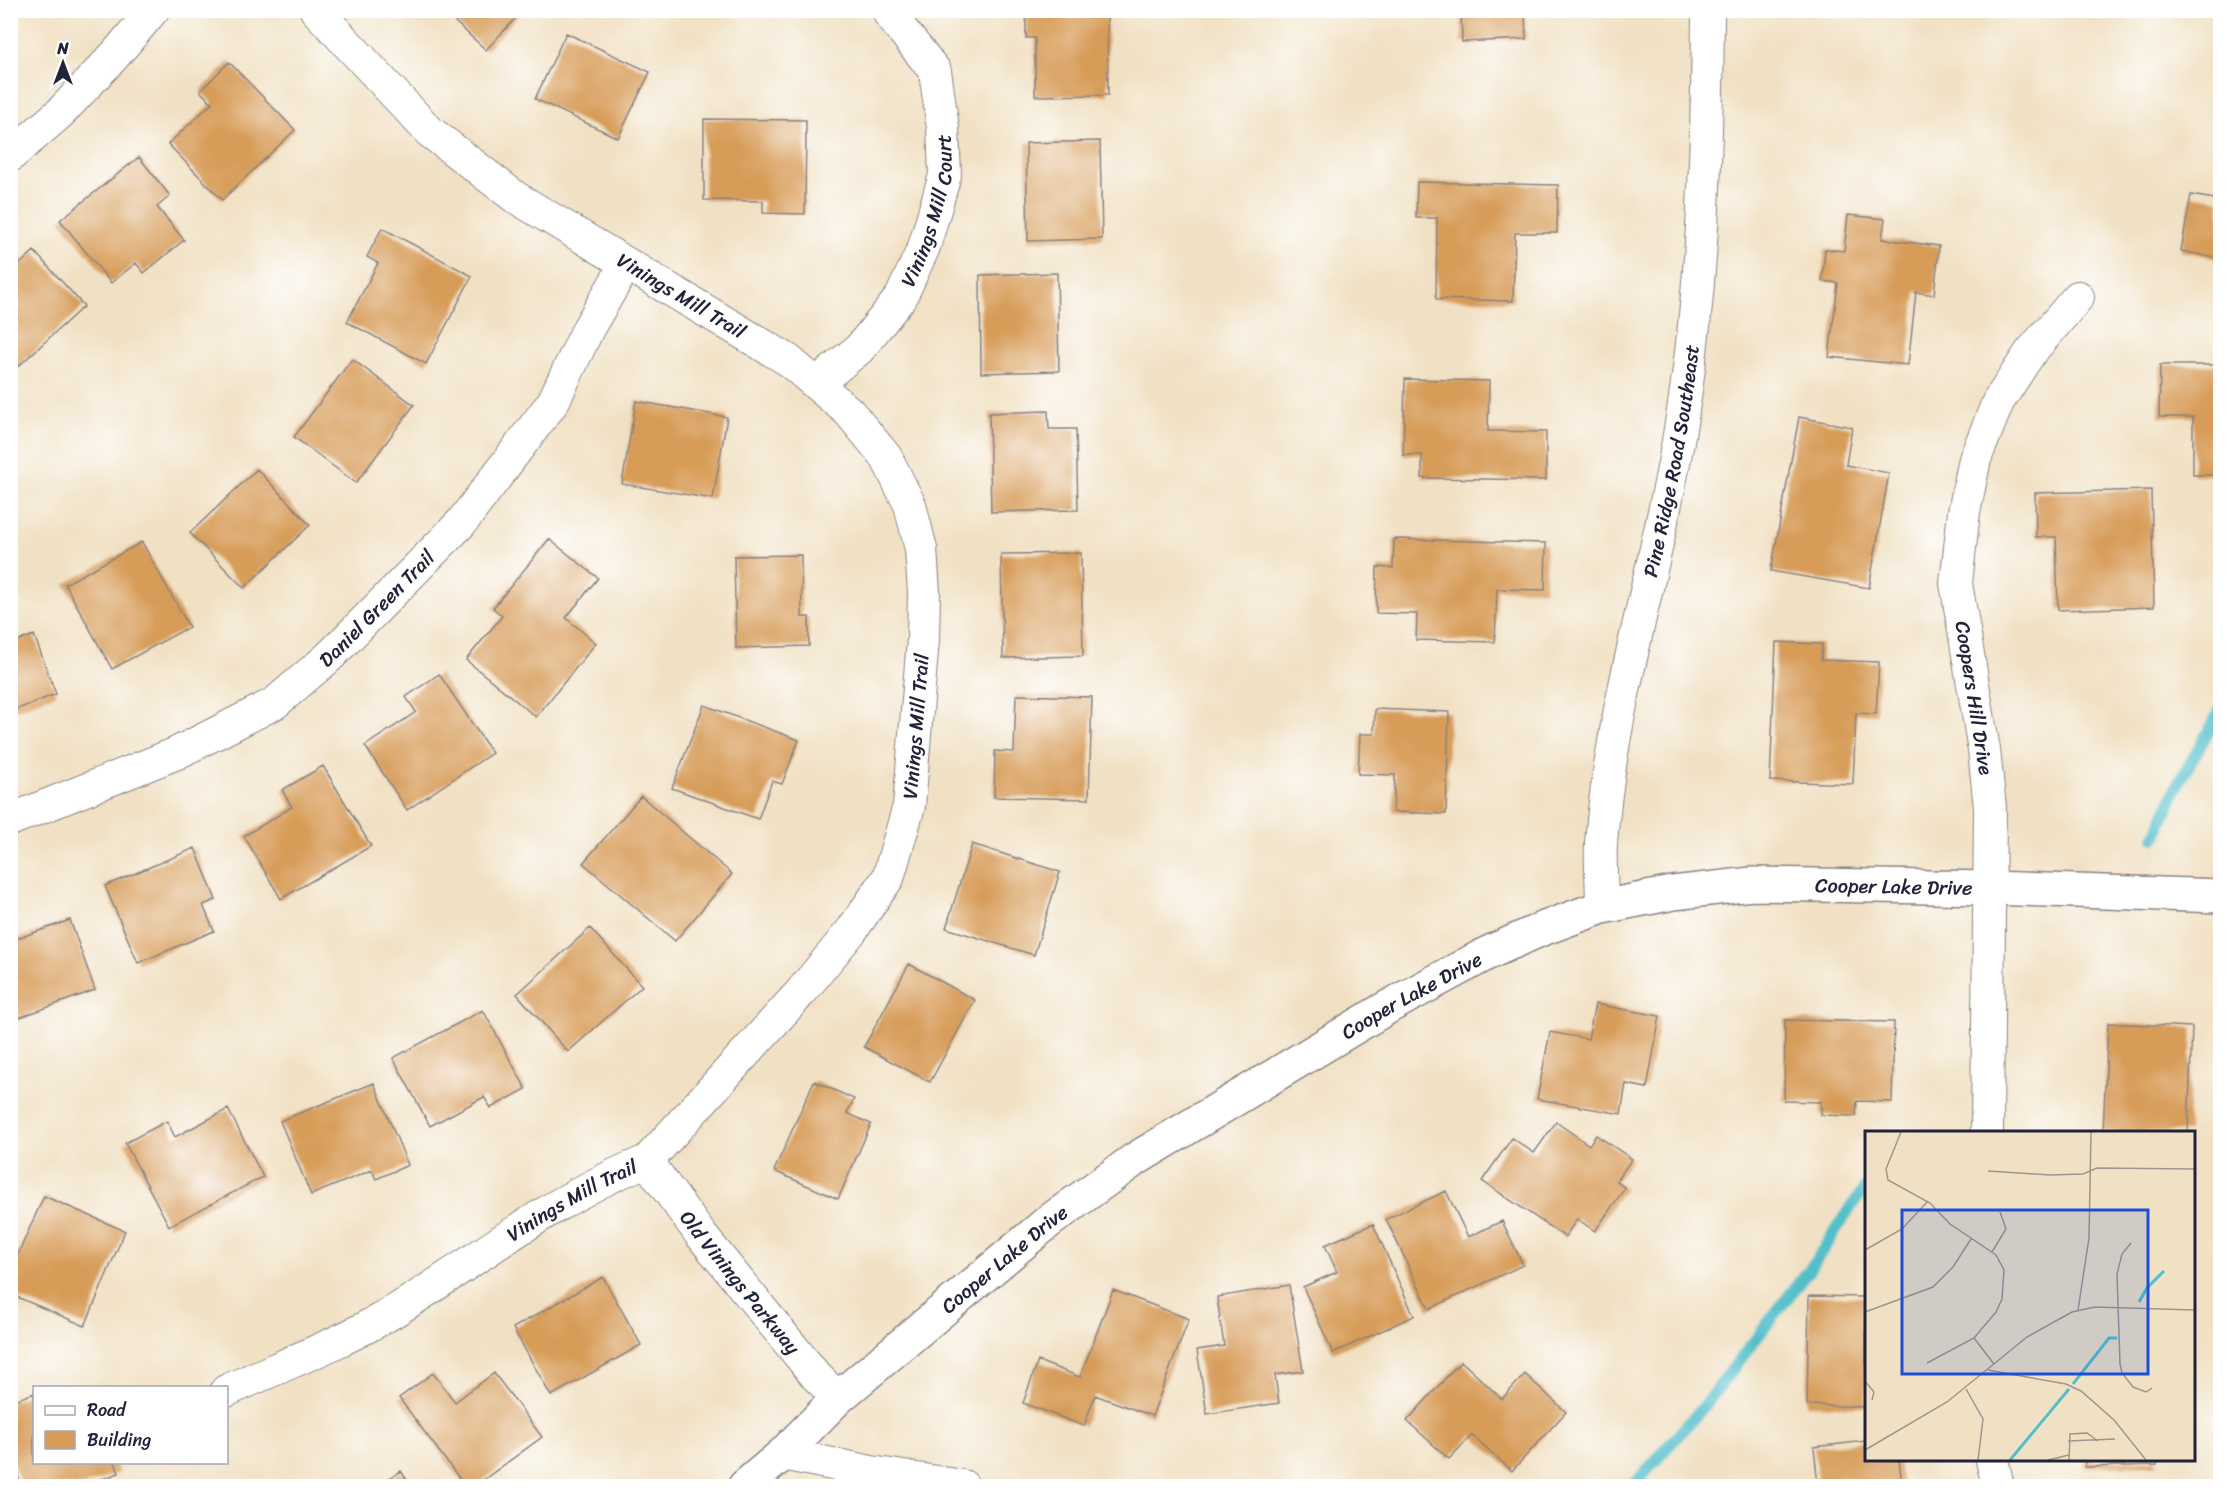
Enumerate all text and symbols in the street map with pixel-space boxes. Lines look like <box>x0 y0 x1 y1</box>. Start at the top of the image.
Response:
north arrow <box>33 33 93 93</box>
text: N <box>56 34 69 63</box>
street label: Vinings Mill Court <box>890 133 963 293</box>
street label: Vinings Mill Trail <box>610 243 754 349</box>
street label: Pine Ridge Road Southeast <box>1633 342 1709 581</box>
street label: Daniel Green Trail <box>311 541 444 676</box>
street label: Coopers Hill Drive <box>1945 618 2004 778</box>
street label: Vinings Mill Trail <box>892 651 939 800</box>
street label: Cooper Lake Drive <box>1815 868 1973 905</box>
street label: Cooper Lake Drive <box>1334 942 1489 1049</box>
inset map <box>1865 1131 2195 1461</box>
street label: Vinings Mill Trail <box>499 1149 644 1251</box>
street label: Cooper Lake Drive <box>933 1195 1076 1323</box>
street label: Old Vinings Parkway <box>671 1202 810 1363</box>
legend <box>33 1386 228 1464</box>
text: Road <box>87 1394 127 1426</box>
text: Building <box>87 1424 151 1456</box>

